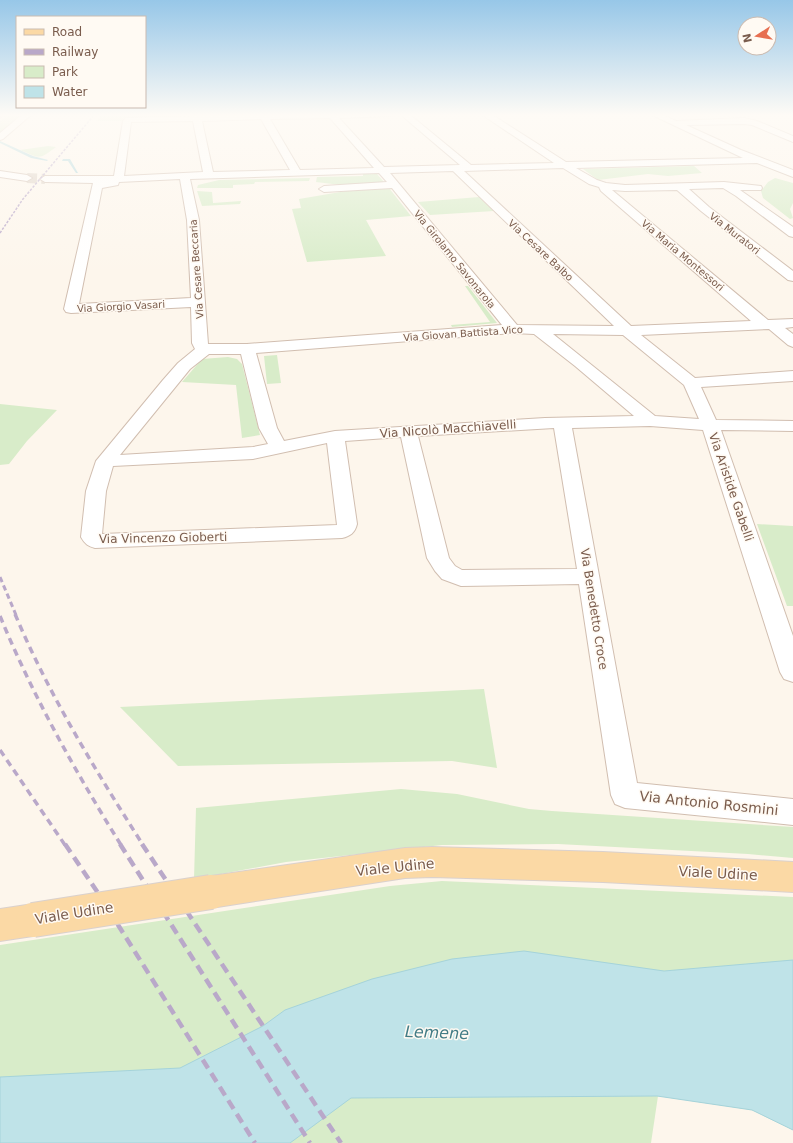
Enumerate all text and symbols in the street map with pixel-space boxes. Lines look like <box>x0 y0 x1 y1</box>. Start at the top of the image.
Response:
legend <box>16 16 146 108</box>
north arrow <box>737 16 777 56</box>
text: Road <box>52 25 82 39</box>
text: N <box>740 32 755 44</box>
text: Railway <box>52 45 98 59</box>
text: Park <box>52 65 78 79</box>
text: Water <box>52 85 88 99</box>
street label: Via Girolamo Savonarola <box>412 208 498 311</box>
street label: Via Muratori <box>707 210 762 256</box>
street label: Via Cesare Balbo <box>506 217 575 283</box>
street label: Via Maria Montessori <box>639 218 726 293</box>
street label: Via Cesare Beccaria <box>188 219 205 319</box>
street label: Via Giorgio Vasari <box>77 299 165 314</box>
street label: Via Giovan Battista Vico <box>403 324 523 343</box>
street label: Via Nicolò Macchiavelli <box>379 417 517 441</box>
street label: Via Aristide Gabelli <box>706 431 756 543</box>
street label: Via Vincenzo Gioberti <box>99 530 227 546</box>
street label: Via Benedetto Croce <box>577 547 611 671</box>
street label: Via Antonio Rosmini <box>639 788 779 818</box>
street label: Viale Udine <box>355 855 435 879</box>
street label: Viale Udine <box>678 863 758 883</box>
street label: Viale Udine <box>34 899 114 927</box>
water label: Lemene <box>405 1022 470 1043</box>

